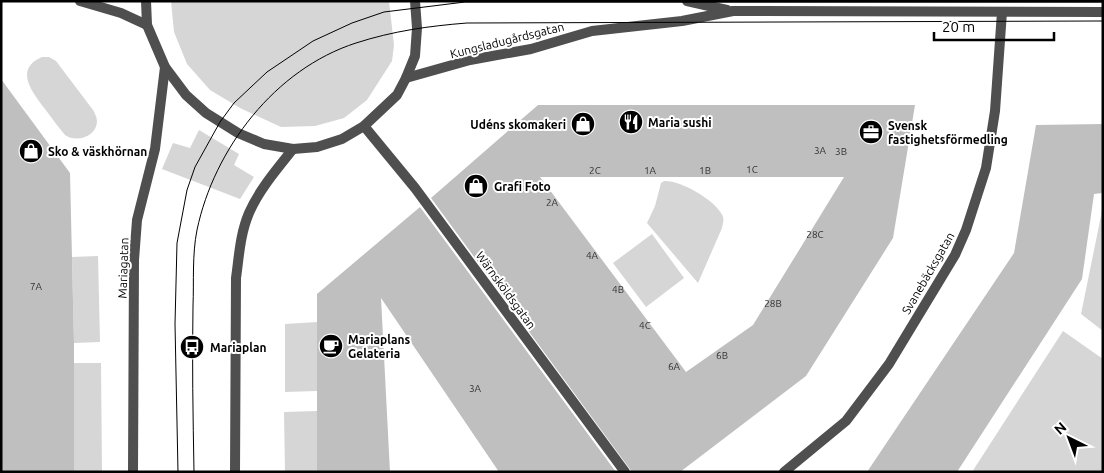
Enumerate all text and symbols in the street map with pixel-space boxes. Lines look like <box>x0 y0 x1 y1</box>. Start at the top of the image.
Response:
scale bar <box>934 10 1054 42</box>
text: 20 m <box>942 18 975 35</box>
street label: Kungsladugårdsgatan <box>449 20 565 60</box>
restaurant icon: Maria sushi <box>618 109 644 135</box>
shop icon: Udéns skomakeri <box>570 111 596 137</box>
place label: Maria sushi <box>648 116 712 129</box>
place label: Udéns skomakeri <box>470 118 566 131</box>
office icon: Svensk fastighetsförmedling <box>858 119 884 145</box>
place label: Svensk fastighetsförmedling <box>888 119 1008 146</box>
shop icon: Sko & väskhörnan <box>18 138 44 164</box>
place label: Sko & väskhörnan <box>48 145 147 158</box>
house number: 3A <box>814 145 827 156</box>
house number: 3B <box>835 146 847 157</box>
house number: 1C <box>746 164 758 175</box>
house number: 2C <box>589 165 601 176</box>
house number: 1A <box>644 165 657 176</box>
house number: 1B <box>699 165 711 176</box>
shop icon: Grafi Foto <box>463 173 489 199</box>
place label: Grafi Foto <box>494 180 551 193</box>
house number: 2A <box>546 197 559 208</box>
house number: 28C <box>806 229 824 240</box>
street label: Svanebäcksgatan <box>899 230 957 316</box>
street label: Mariagatan <box>115 237 131 299</box>
street label: Wärnsköldsgatan <box>474 249 538 331</box>
house number: 4A <box>586 250 599 261</box>
house number: 7A <box>30 281 43 292</box>
house number: 4B <box>612 284 624 295</box>
house number: 28B <box>764 298 782 309</box>
house number: 4C <box>639 320 651 331</box>
cafe icon: Mariaplans Gelateria <box>318 333 344 359</box>
place label: Mariaplans Gelateria <box>348 333 410 360</box>
bus stop icon: Mariaplan <box>179 334 205 360</box>
place label: Mariaplan <box>210 341 266 354</box>
house number: 6B <box>716 350 728 361</box>
house number: 6A <box>668 361 681 372</box>
house number: 3A <box>469 383 482 394</box>
north arrow <box>1044 413 1094 463</box>
text: N <box>1051 419 1070 438</box>

